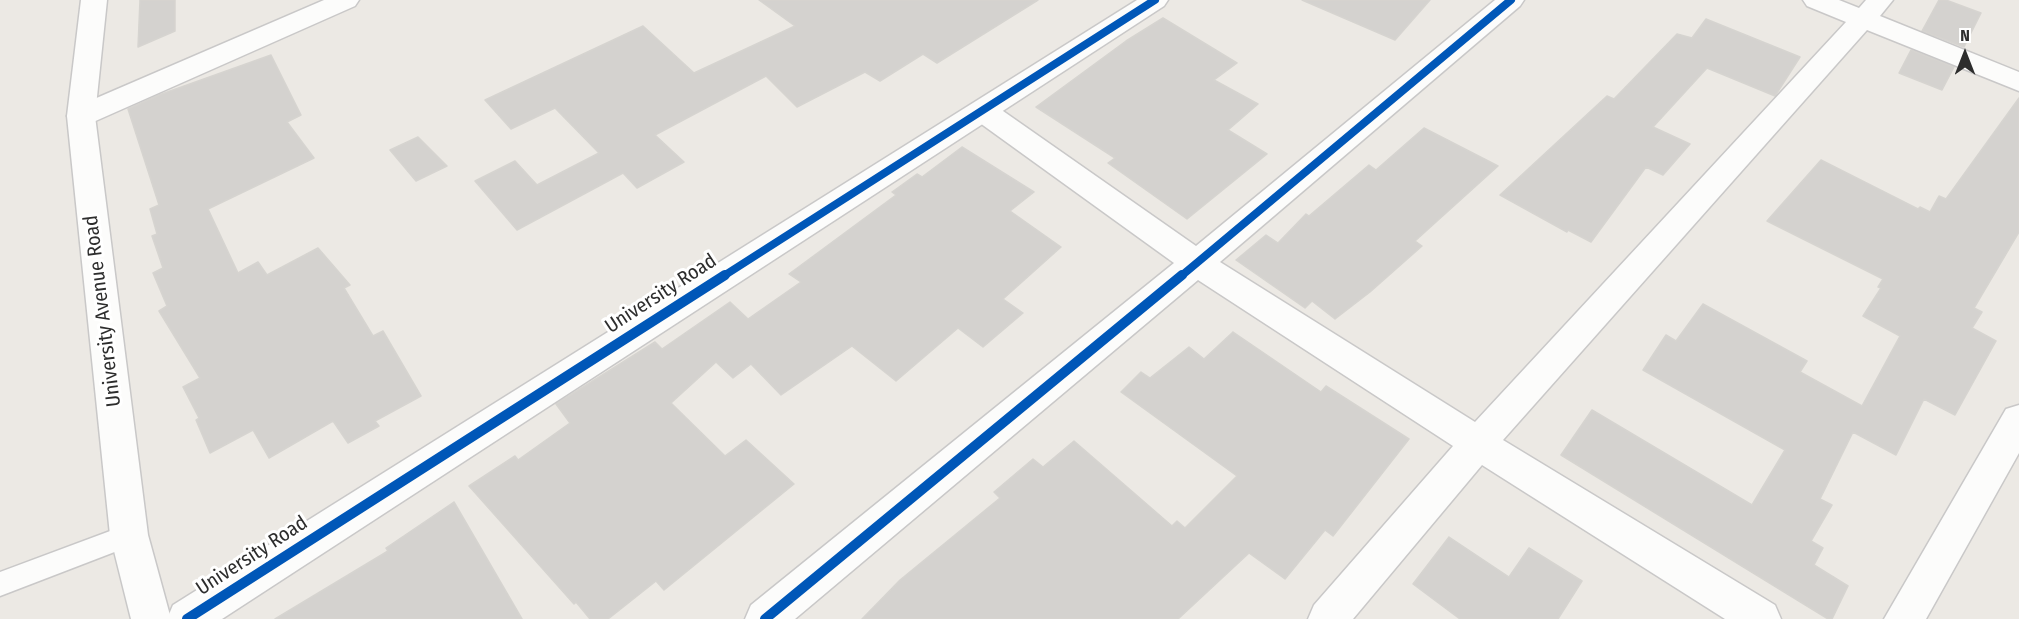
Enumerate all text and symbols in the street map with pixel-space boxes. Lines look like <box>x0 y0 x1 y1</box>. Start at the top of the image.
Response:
north arrow <box>1935 24 1995 84</box>
text: N <box>1960 26 1970 45</box>
street label: University Avenue Road <box>79 214 127 408</box>
street label: University Road <box>601 249 721 339</box>
street label: University Road <box>192 511 312 601</box>

